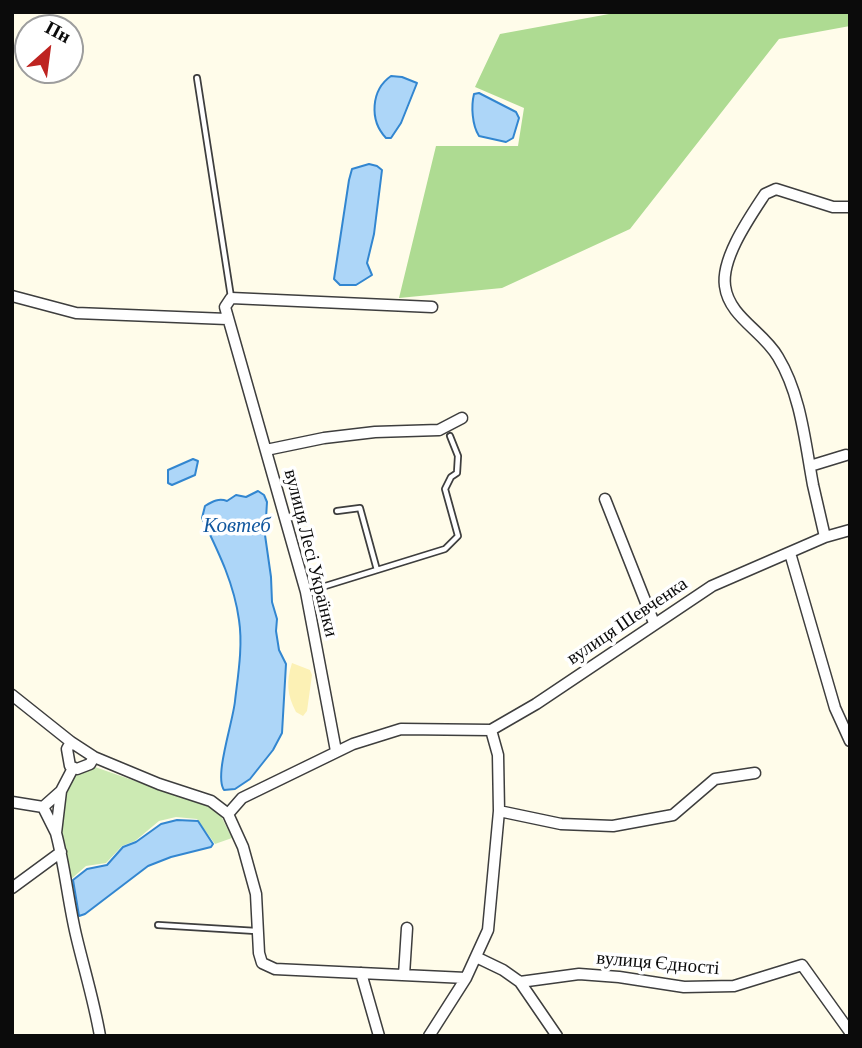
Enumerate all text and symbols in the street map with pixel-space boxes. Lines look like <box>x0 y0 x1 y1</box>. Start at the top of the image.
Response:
north arrow <box>14 14 84 84</box>
text: Пн <box>42 16 74 47</box>
street label: вулиця Лесі Українки <box>279 467 343 639</box>
water label: Ковтеб <box>203 513 271 539</box>
street label: вулиця Шевченка <box>562 572 692 670</box>
street label: вулиця Єдності <box>596 946 720 980</box>

